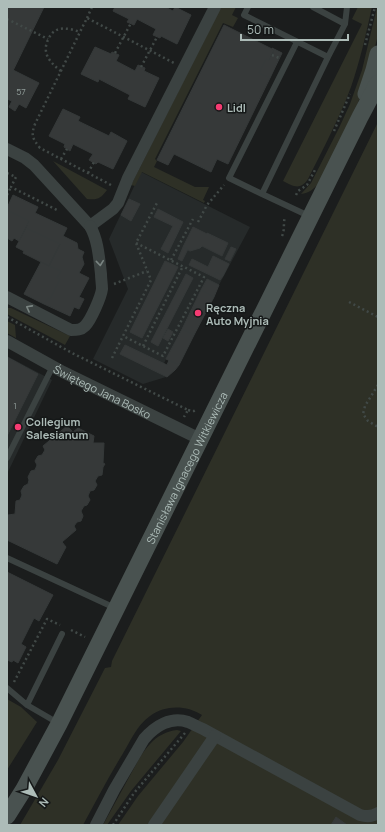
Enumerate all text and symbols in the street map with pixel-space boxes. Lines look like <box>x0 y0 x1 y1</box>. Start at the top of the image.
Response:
scale bar <box>241 16 348 42</box>
text: 50 m <box>247 21 274 38</box>
house number: 57 <box>16 85 26 98</box>
place label: Lidl <box>227 100 246 115</box>
marker: Lidl <box>214 102 224 112</box>
one-way arrow <box>95 260 104 266</box>
place label: Ręczna Auto Myjnia <box>206 300 269 328</box>
one-way arrow <box>26 305 33 313</box>
marker: Ręczna Auto Myjnia <box>193 308 203 318</box>
street label: Świętego Jana Bosko <box>51 361 154 422</box>
street label: Stanisława Ignacego Witkiewicza <box>142 389 230 546</box>
house number: 1 <box>13 399 17 412</box>
place label: Collegium Salesianum <box>26 414 88 442</box>
marker: Collegium Salesianum <box>13 422 23 432</box>
north arrow <box>16 776 56 816</box>
text: N <box>36 795 52 811</box>

